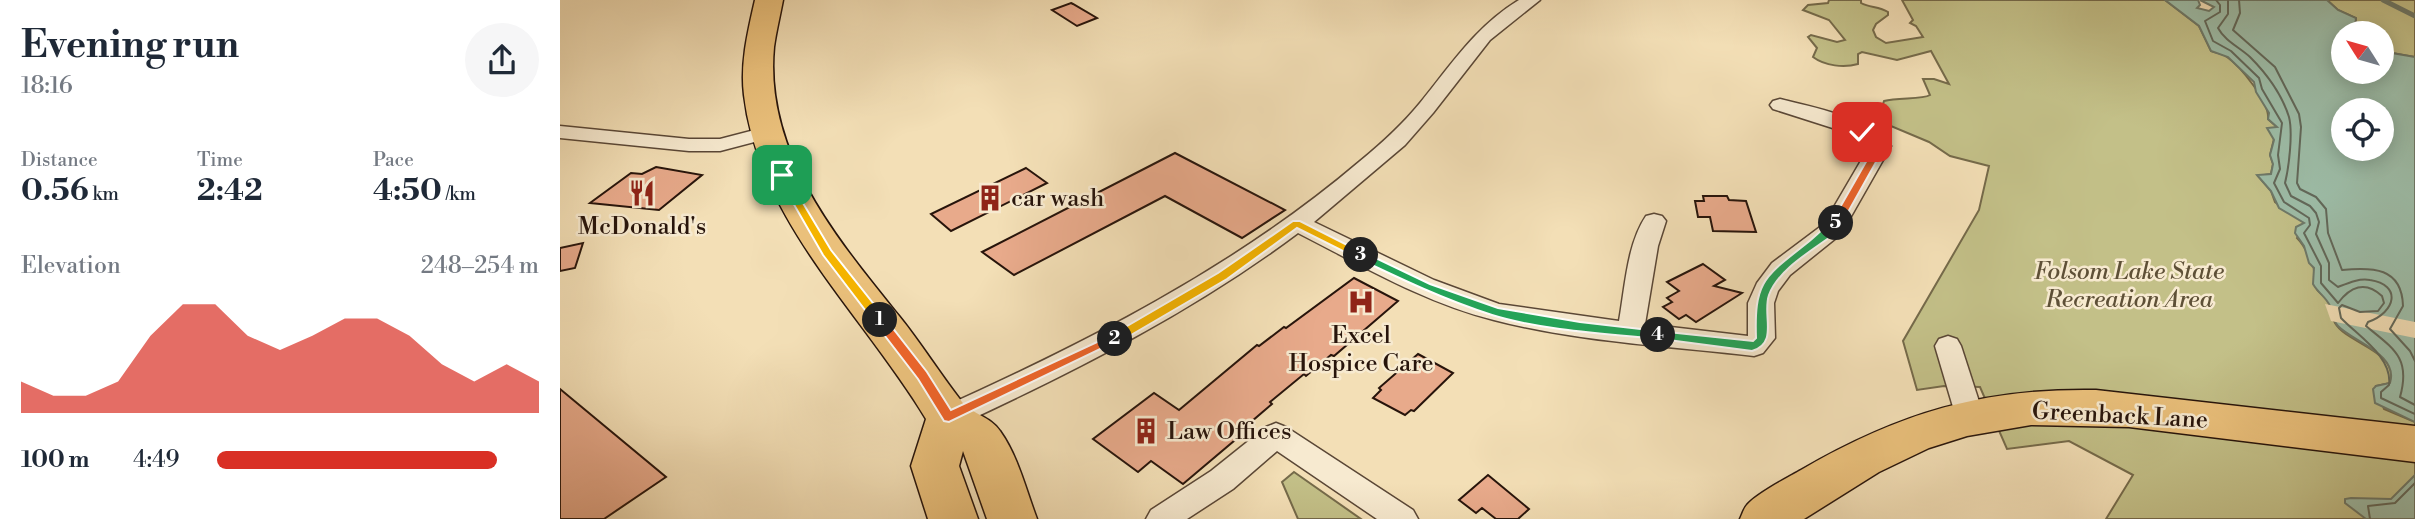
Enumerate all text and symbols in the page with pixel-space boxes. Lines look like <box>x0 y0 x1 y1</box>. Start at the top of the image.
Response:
north arrow <box>2331 21 2394 84</box>
map controls <box>2331 21 2394 161</box>
text: Evening run <box>21 22 239 69</box>
button: share <box>465 23 539 97</box>
text: 18:16 <box>21 72 73 100</box>
button: locate <box>2331 98 2394 161</box>
pin <box>1832 102 1892 162</box>
icon: check <box>1843 113 1881 151</box>
pin <box>752 145 812 205</box>
text: Distance <box>21 148 98 172</box>
text: Time <box>197 148 243 172</box>
text: Pace <box>373 148 414 172</box>
icon: arrive <box>763 156 801 194</box>
text: 0.56 <box>21 172 89 210</box>
text: 2:42 <box>197 172 263 210</box>
text: 4:50 <box>373 172 442 210</box>
restaurant icon: McDonald's <box>627 178 657 208</box>
text: km <box>89 182 119 206</box>
text: /km <box>442 182 476 206</box>
building icon: car wash <box>975 183 1005 213</box>
place label: car wash <box>1011 184 1104 214</box>
pin: 5 <box>1818 206 1854 241</box>
text: 5 <box>1830 210 1841 234</box>
place label: McDonald's <box>578 212 706 242</box>
pin: 3 <box>1344 238 1378 272</box>
text: 3 <box>1355 242 1366 266</box>
text: Elevation <box>21 252 121 280</box>
text: 248–254 m <box>421 252 539 280</box>
park label: Folsom Lake State Recreation Area <box>2034 257 2224 315</box>
hospital icon: Excel Hospice Care <box>1346 287 1376 317</box>
pin: 1 <box>862 302 898 338</box>
text: 1 <box>875 307 884 331</box>
pin: 4 <box>1640 318 1676 352</box>
place label: Excel Hospice Care <box>1288 321 1434 379</box>
pin: 2 <box>1098 322 1132 356</box>
text: 4 <box>1651 322 1664 346</box>
text: 2 <box>1109 326 1120 350</box>
street label: Greenback Lane <box>2031 396 2209 436</box>
building icon: Law Offices <box>1131 416 1161 446</box>
place label: Law Offices <box>1167 417 1291 447</box>
text: 100 m <box>21 446 89 474</box>
text: 4:49 <box>133 446 180 474</box>

